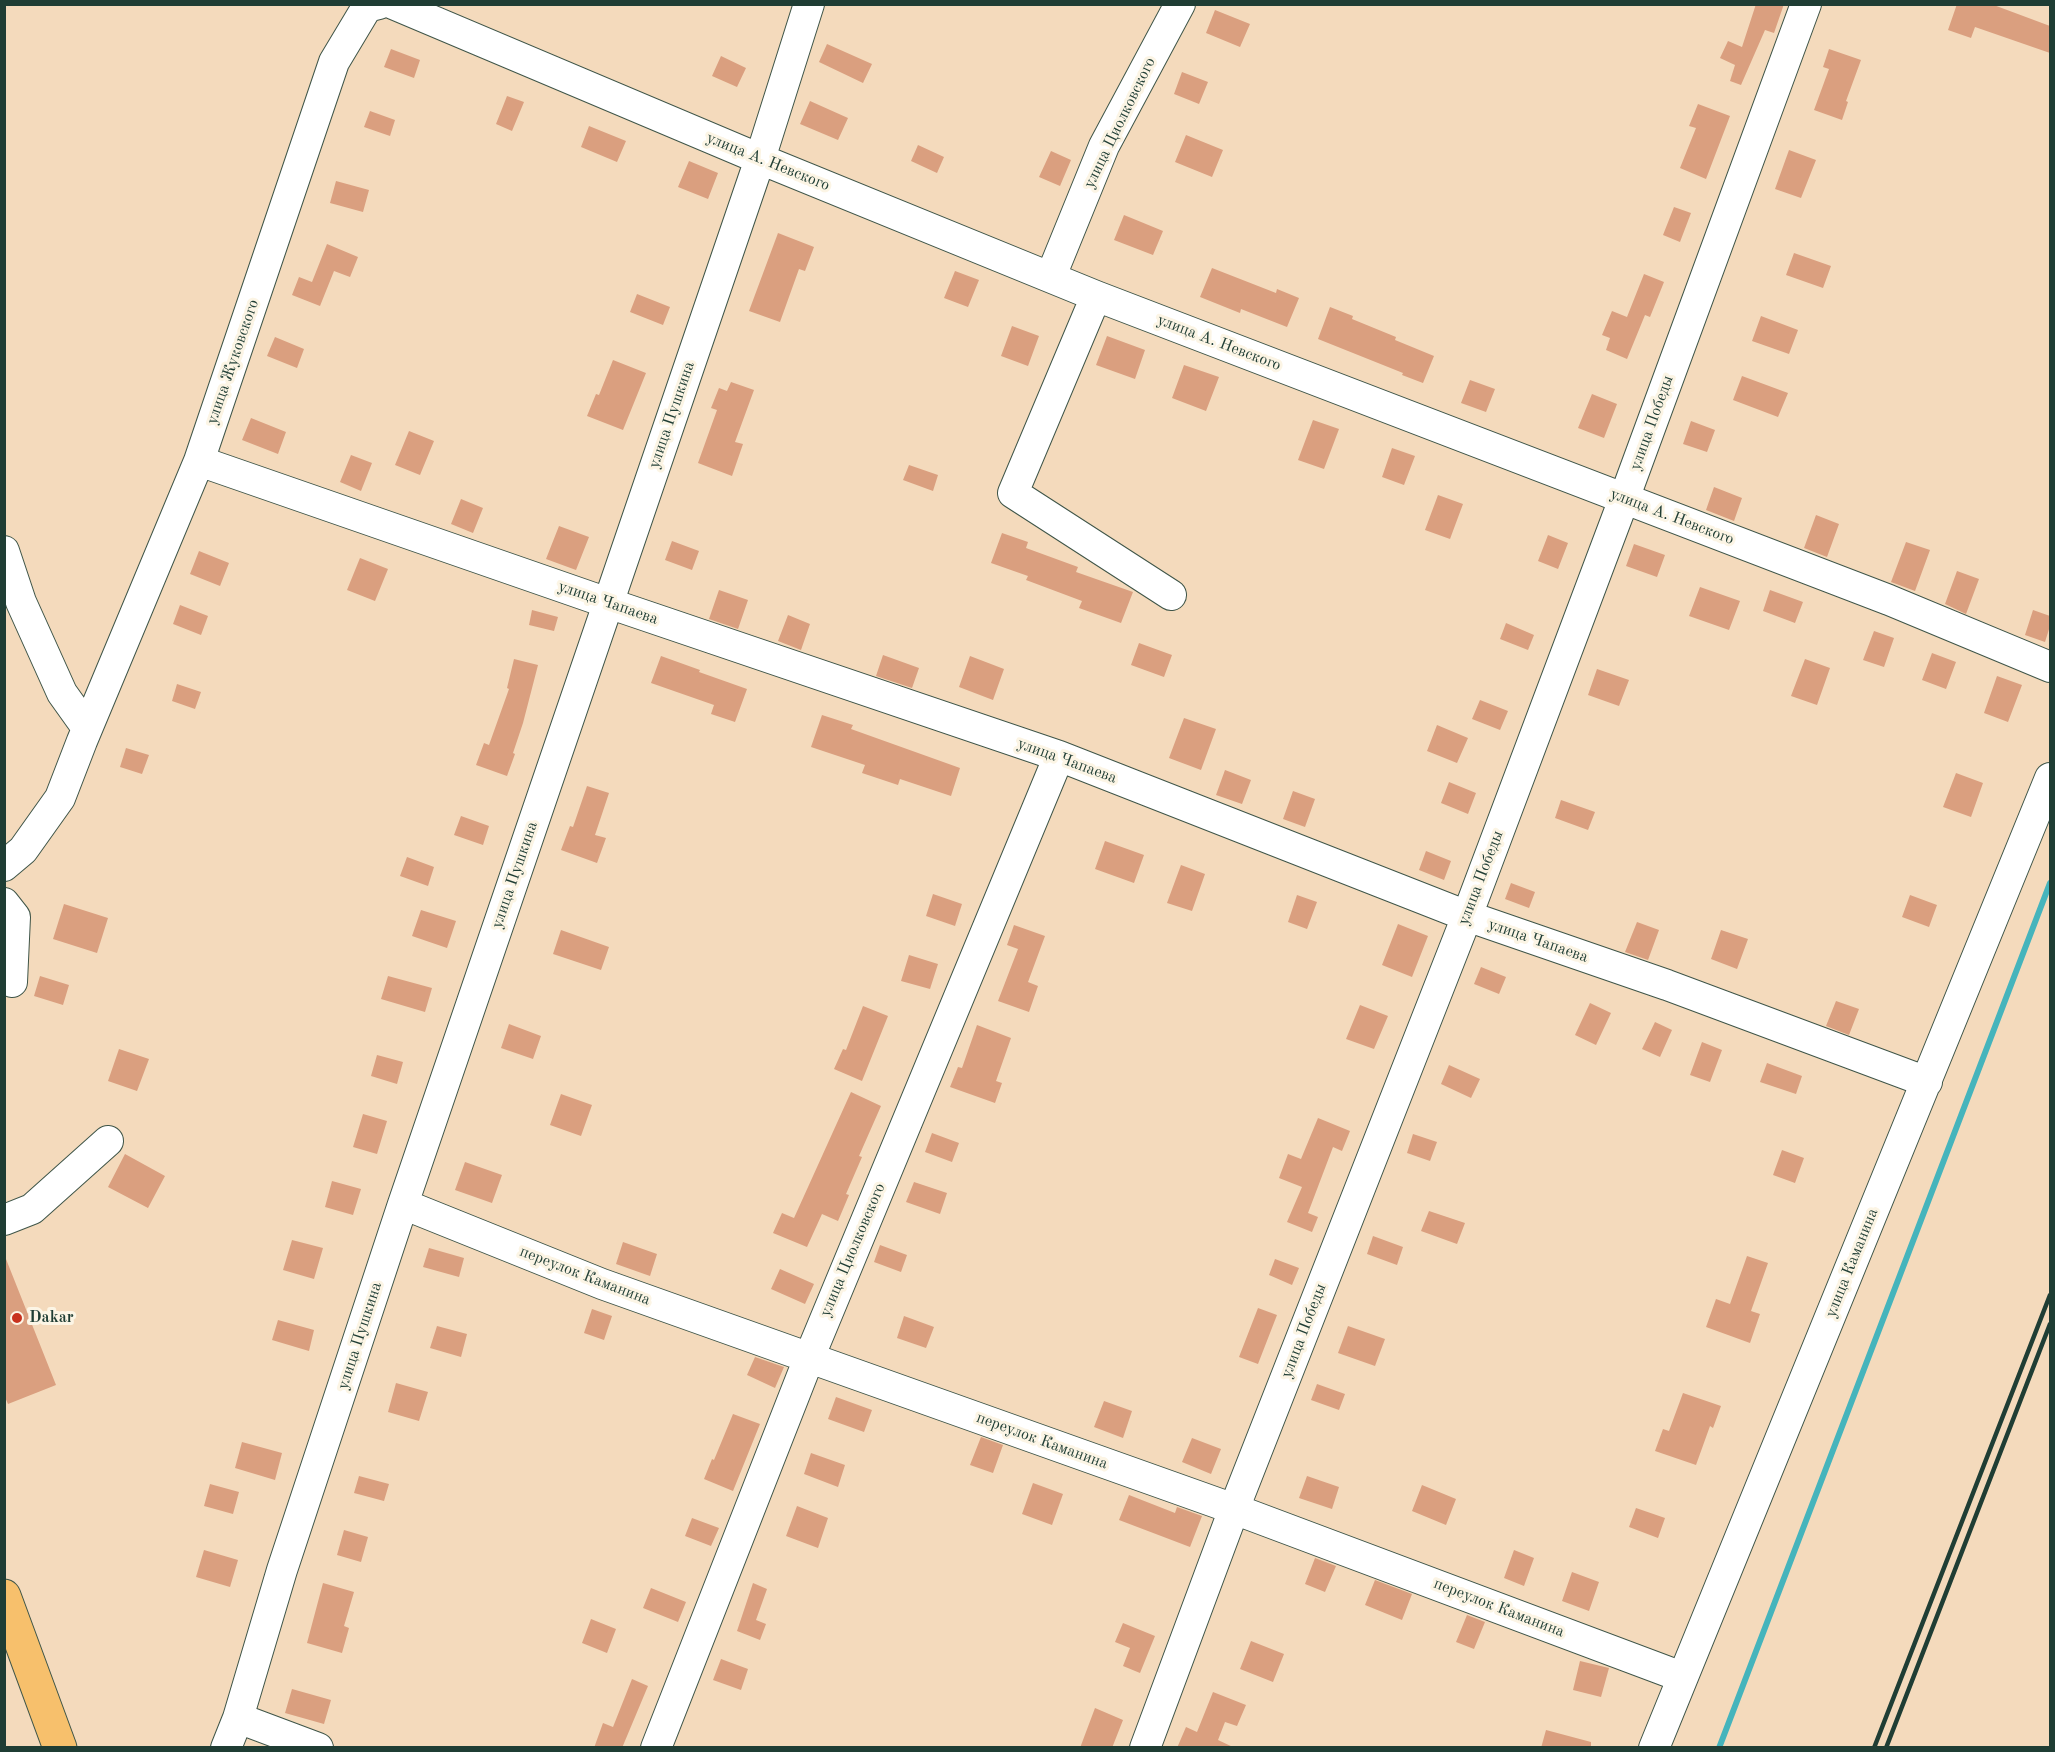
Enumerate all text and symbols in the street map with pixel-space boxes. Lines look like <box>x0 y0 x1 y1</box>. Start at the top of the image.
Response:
street label: улица Циолковского <box>1080 54 1160 192</box>
street label: улица А. Невского <box>704 129 832 195</box>
street label: улица Жуковского <box>203 297 263 427</box>
street label: улица А. Невского <box>1154 311 1284 375</box>
street label: улица Пушкина <box>645 359 699 471</box>
street label: улица Победы <box>1626 373 1678 473</box>
street label: улица А. Невского <box>1607 485 1737 549</box>
street label: улица Чапаева <box>555 577 661 629</box>
street label: улица Чапаева <box>1015 734 1119 788</box>
street label: улица Пушкина <box>488 819 542 931</box>
street label: улица Победы <box>1454 828 1508 928</box>
street label: улица Чапаева <box>1485 915 1591 967</box>
street label: улица Циолковского <box>816 1180 890 1320</box>
street label: улица Каманина <box>1821 1206 1883 1320</box>
street label: переулок Каманина <box>517 1242 653 1310</box>
street label: улица Пушкина <box>334 1280 386 1392</box>
street label: улица Победы <box>1277 1281 1331 1381</box>
place label: Dakar <box>29 1308 74 1328</box>
marker: Dakar <box>10 1311 24 1325</box>
street label: переулок Каманина <box>974 1408 1110 1474</box>
street label: переулок Каманина <box>1431 1574 1567 1642</box>

